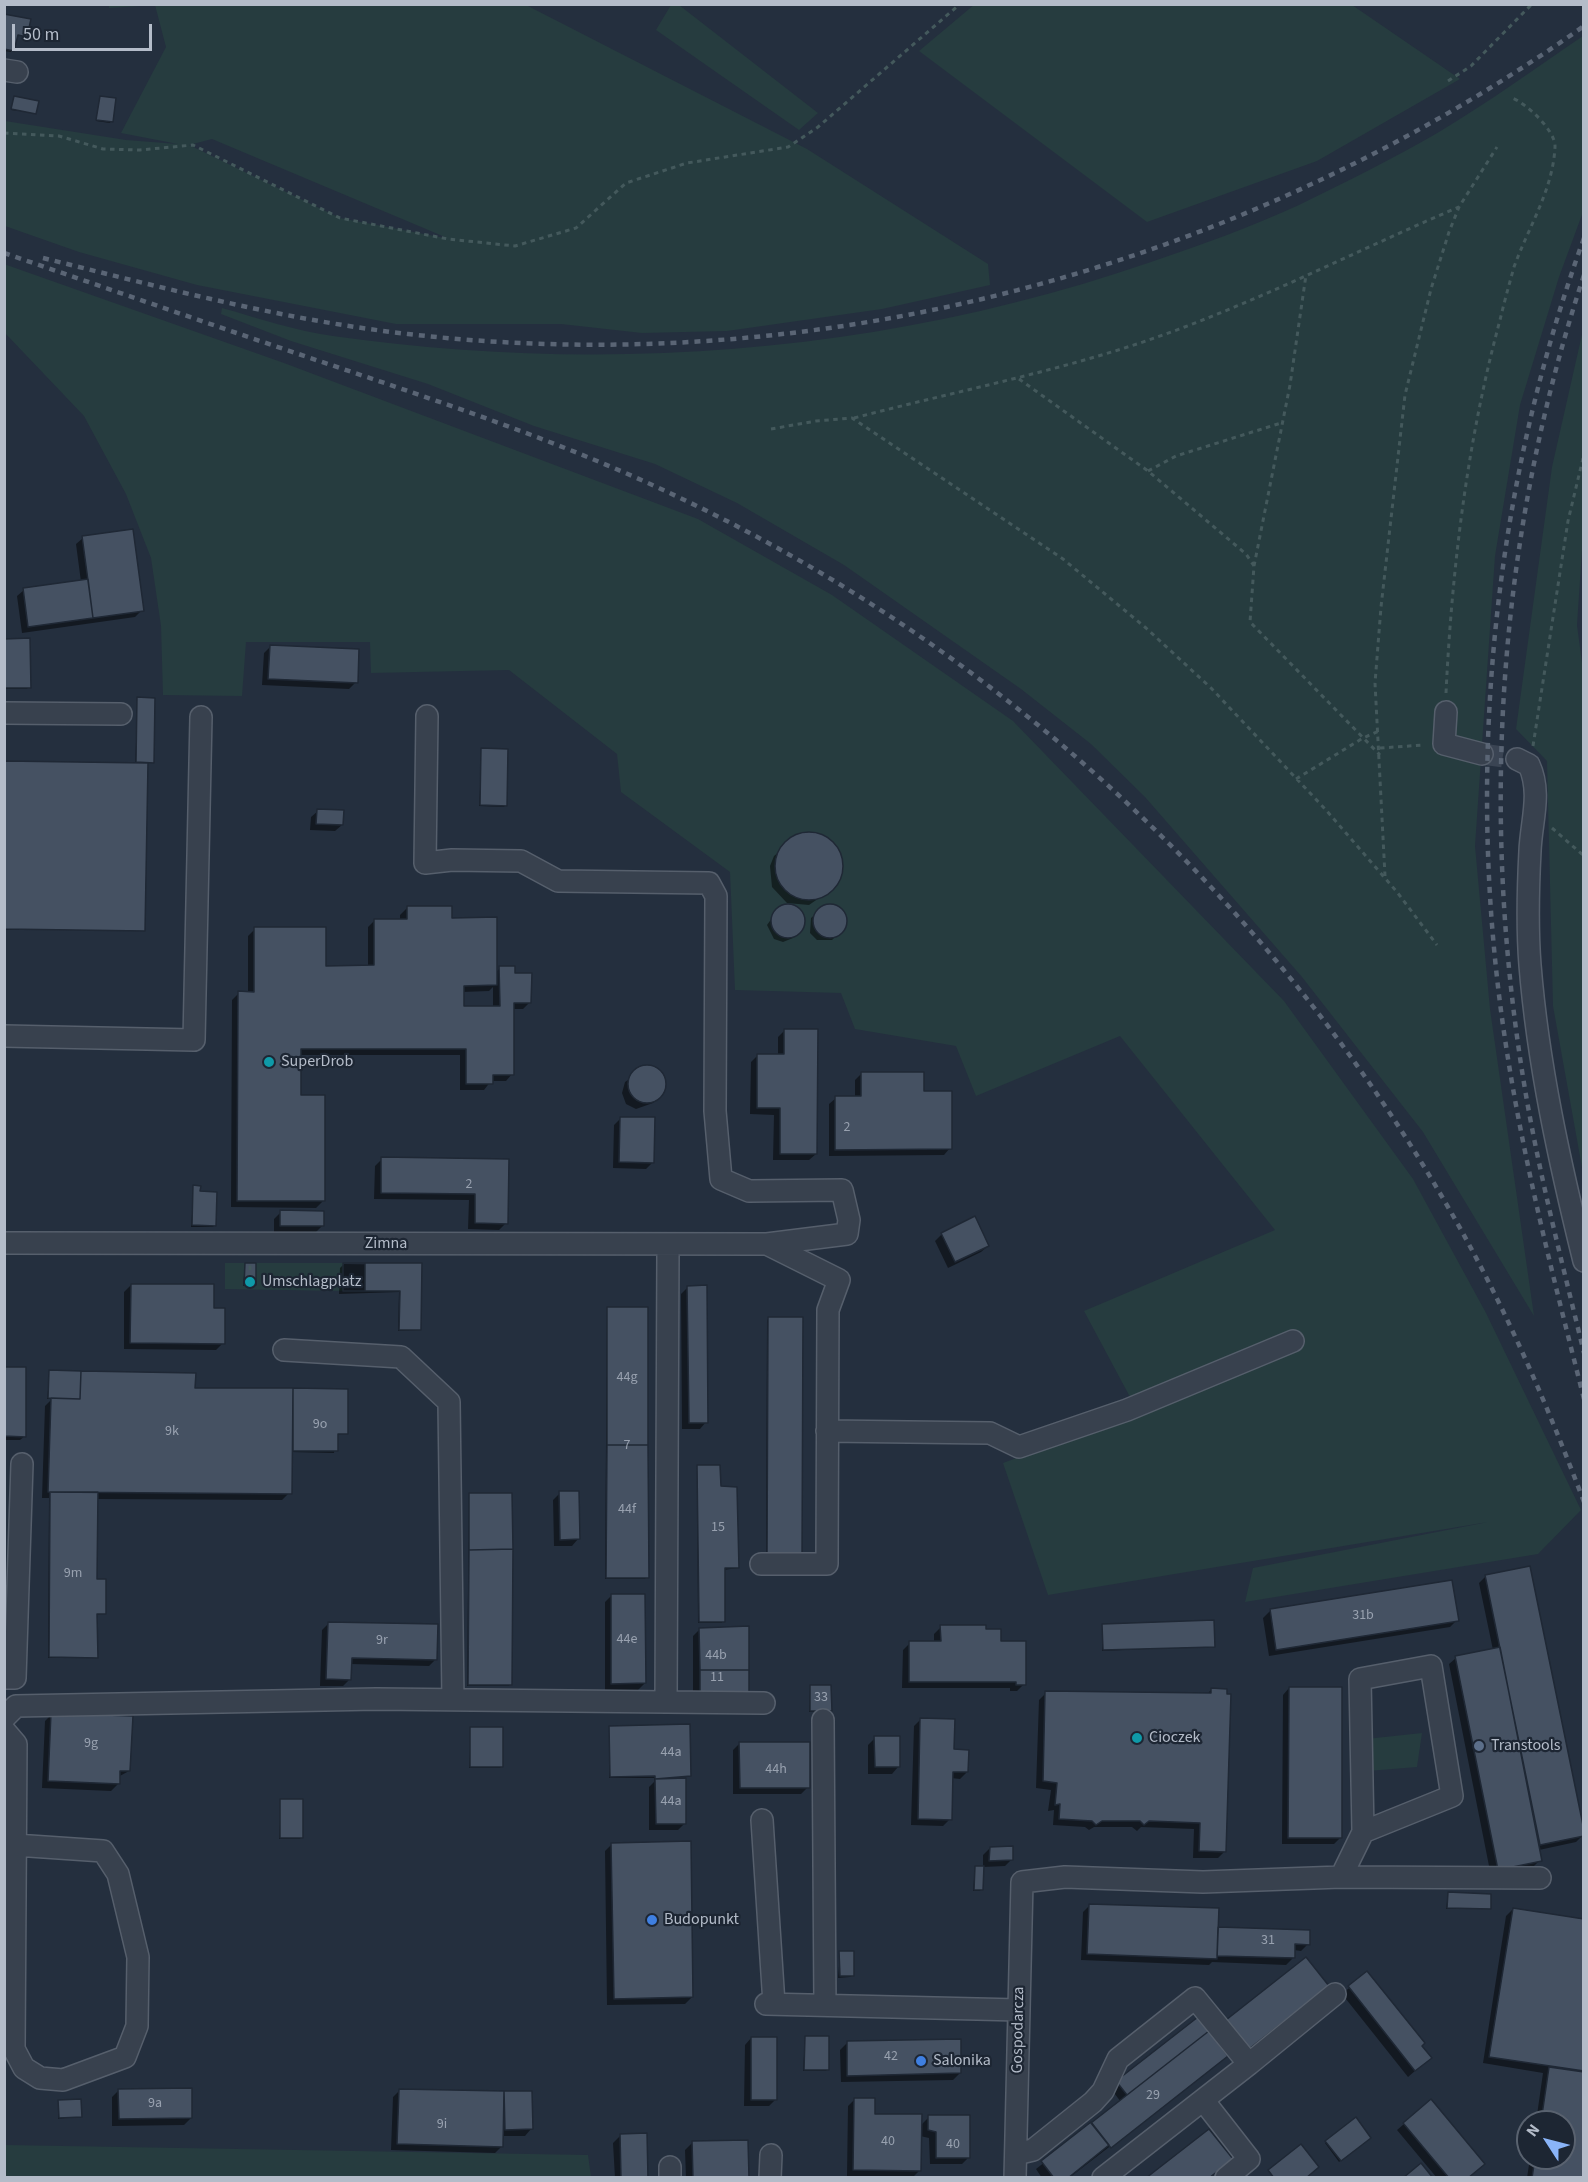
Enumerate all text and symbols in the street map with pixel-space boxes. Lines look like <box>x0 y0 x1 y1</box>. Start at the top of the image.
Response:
scale bar <box>15 12 154 50</box>
text: 50 m <box>23 22 59 47</box>
place label: SuperDrob <box>281 1052 353 1072</box>
marker: SuperDrob <box>262 1055 276 1069</box>
house number: 2 <box>844 1120 850 1136</box>
house number: 2 <box>466 1177 472 1193</box>
street label: Zimna <box>365 1234 407 1254</box>
place label: Umschlagplatz <box>262 1272 362 1292</box>
marker: Umschlagplatz <box>243 1275 257 1289</box>
house number: 44g <box>617 1370 637 1386</box>
house number: 9o <box>313 1417 327 1433</box>
house number: 9k <box>165 1424 179 1440</box>
house number: 7 <box>624 1438 630 1454</box>
house number: 44f <box>618 1502 636 1518</box>
house number: 15 <box>711 1520 725 1536</box>
house number: 9m <box>64 1566 82 1582</box>
house number: 31b <box>1352 1608 1374 1624</box>
house number: 44e <box>617 1632 637 1648</box>
house number: 9r <box>376 1633 388 1649</box>
house number: 44b <box>705 1648 727 1664</box>
house number: 11 <box>710 1670 724 1686</box>
house number: 33 <box>814 1690 828 1706</box>
place label: Cioczek <box>1149 1728 1201 1748</box>
marker: Cioczek <box>1130 1731 1144 1745</box>
house number: 9g <box>84 1736 98 1752</box>
place label: Transtools <box>1491 1736 1561 1756</box>
marker: Transtools <box>1472 1739 1486 1753</box>
house number: 44a <box>661 1745 681 1761</box>
house number: 44h <box>765 1762 787 1778</box>
house number: 44a <box>661 1794 681 1810</box>
place label: Budopunkt <box>664 1910 739 1930</box>
marker: Budopunkt <box>645 1913 659 1927</box>
house number: 31 <box>1261 1933 1275 1949</box>
street label: Gospodarcza <box>1009 1986 1029 2074</box>
house number: 42 <box>884 2049 898 2065</box>
place label: Salonika <box>933 2051 991 2071</box>
marker: Salonika <box>914 2054 928 2068</box>
house number: 29 <box>1146 2088 1160 2104</box>
house number: 9a <box>148 2096 162 2112</box>
north arrow <box>1516 2110 1576 2170</box>
house number: 9i <box>437 2117 447 2133</box>
text: N <box>1521 2120 1545 2141</box>
house number: 40 <box>881 2134 895 2150</box>
house number: 40 <box>946 2137 960 2153</box>

